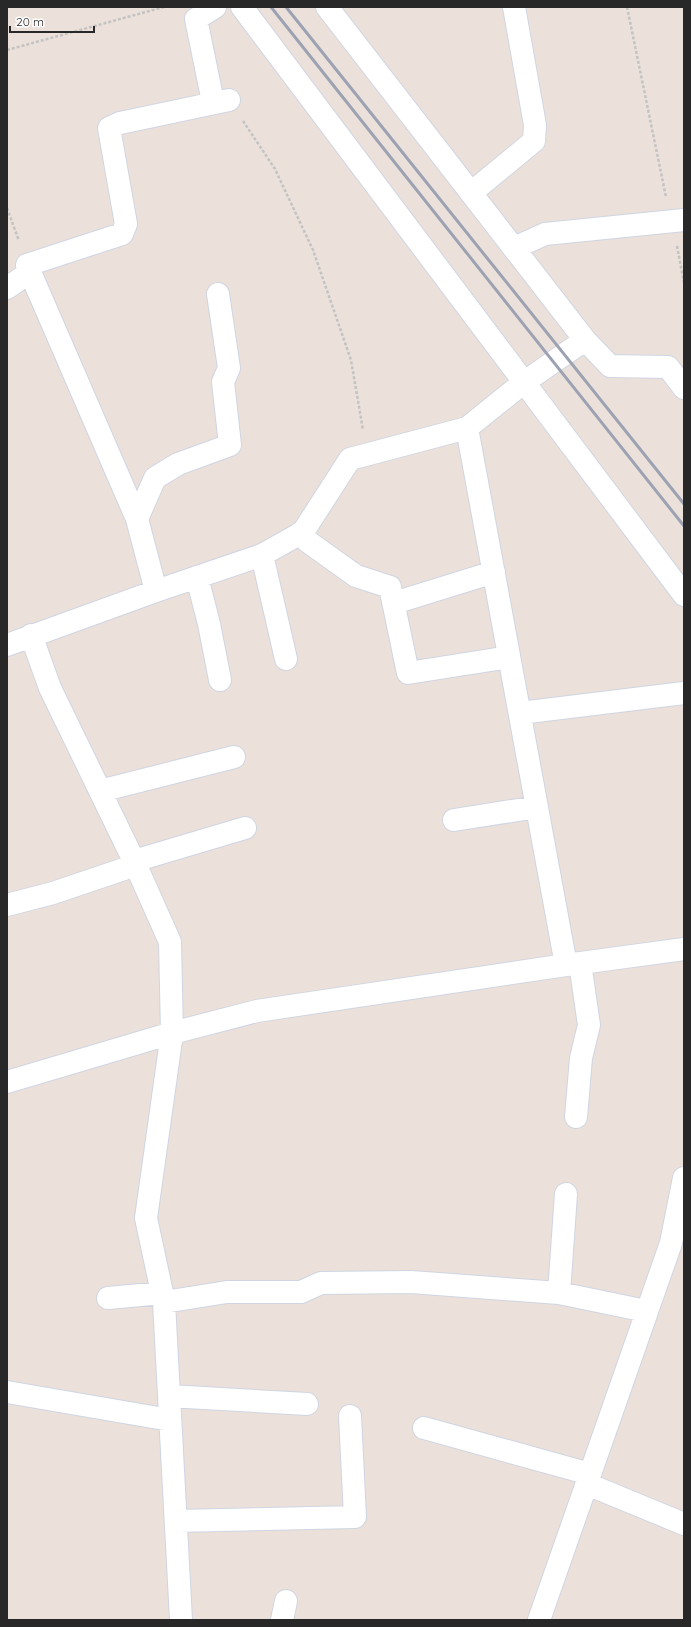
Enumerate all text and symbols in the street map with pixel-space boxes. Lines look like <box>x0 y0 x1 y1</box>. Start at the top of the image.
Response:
scale bar <box>10 8 94 34</box>
text: 20 m <box>16 14 44 29</box>

